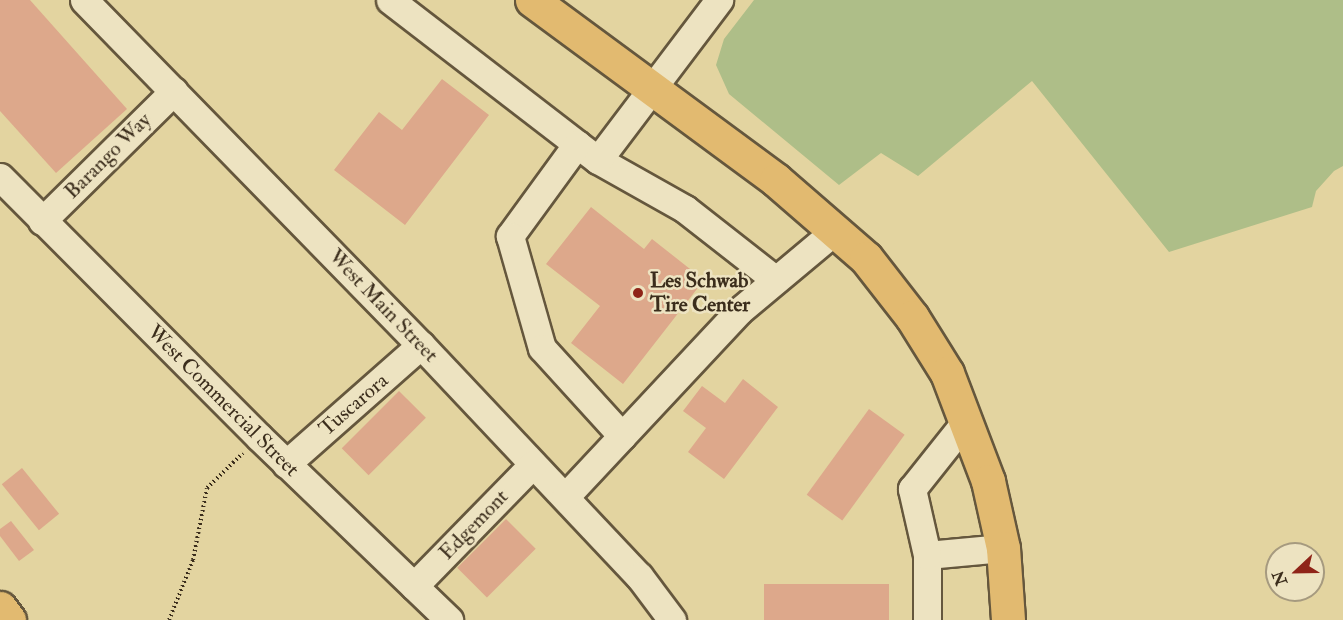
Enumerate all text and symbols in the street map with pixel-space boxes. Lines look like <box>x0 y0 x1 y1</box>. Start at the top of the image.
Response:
street label: Barango Way <box>60 108 156 204</box>
street label: West Main Street <box>323 244 443 368</box>
place label: Les Schwab Tire Center <box>650 268 750 318</box>
marker: Les Schwab Tire Center <box>631 286 645 300</box>
street label: West Commercial Street <box>142 320 304 482</box>
street label: Tuscarora <box>314 368 394 442</box>
street label: Edgemont <box>434 484 514 566</box>
north arrow <box>1265 542 1325 602</box>
text: N <box>1268 568 1292 588</box>

